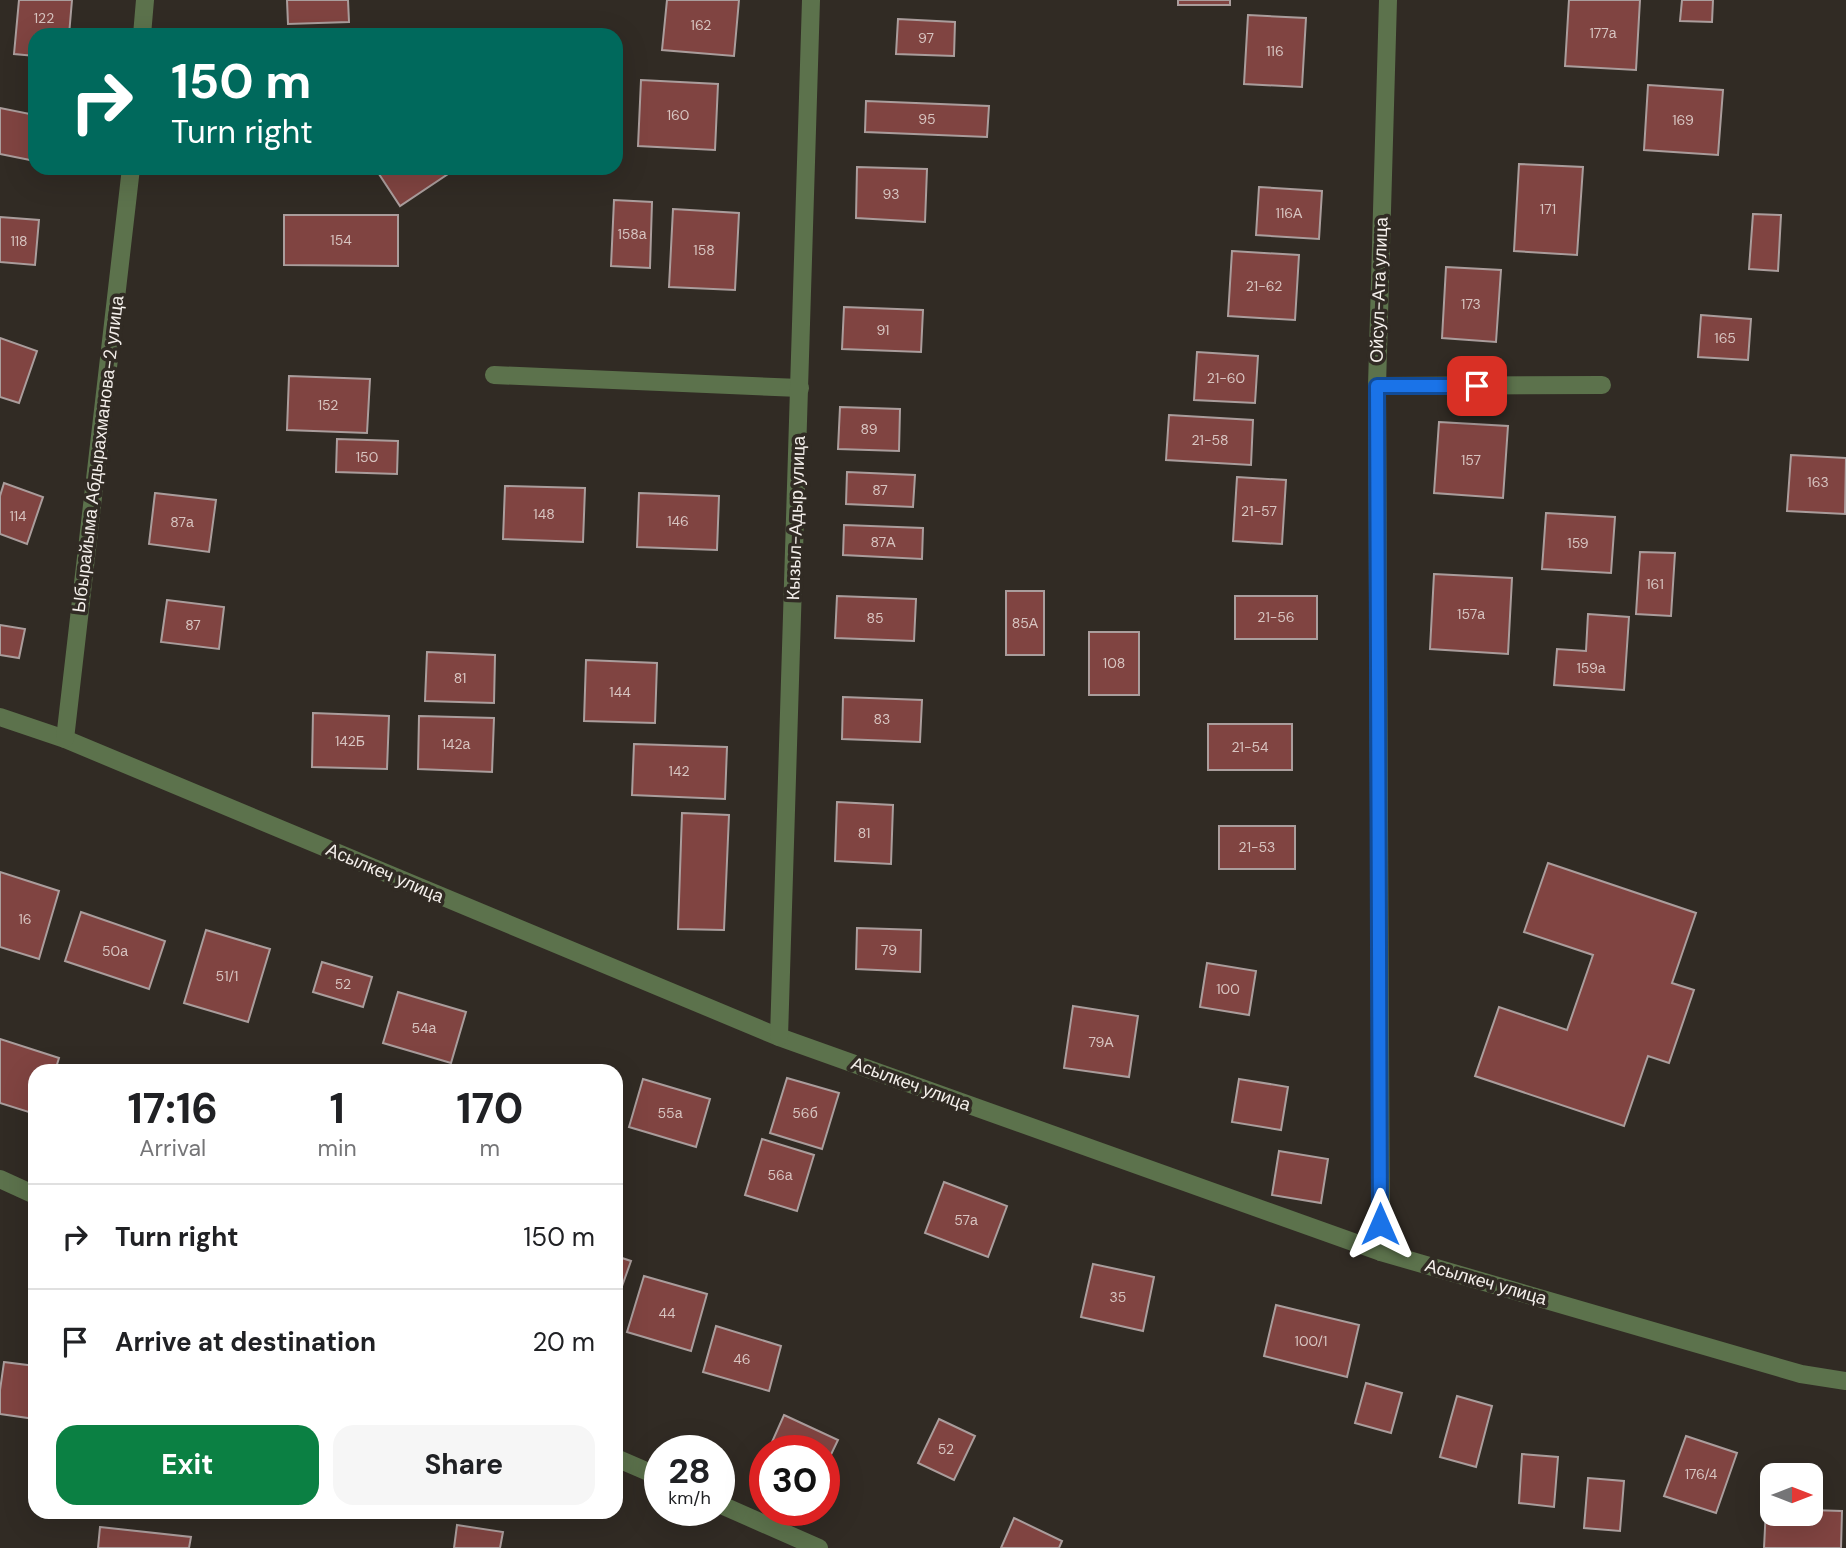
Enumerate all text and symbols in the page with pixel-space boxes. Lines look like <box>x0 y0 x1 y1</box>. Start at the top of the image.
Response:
house number: 122 <box>34 9 54 27</box>
house number: 162 <box>691 16 711 34</box>
house number: 177а <box>1589 24 1617 42</box>
house number: 97 <box>918 29 934 47</box>
house number: 116 <box>1266 42 1284 60</box>
text: 150 m <box>171 49 311 113</box>
icon: right <box>56 56 147 147</box>
house number: 160 <box>667 106 689 124</box>
house number: 95 <box>918 110 936 128</box>
text: Turn right <box>171 111 313 153</box>
house number: 169 <box>1672 111 1694 129</box>
house number: 93 <box>883 185 899 203</box>
house number: 171 <box>1540 200 1556 218</box>
house number: 116А <box>1276 204 1303 222</box>
street label: Ойсул-Ата улица <box>1364 216 1394 363</box>
house number: 158а <box>617 225 647 243</box>
house number: 154 <box>330 231 352 249</box>
house number: 118 <box>10 232 28 250</box>
house number: 158 <box>693 241 715 259</box>
house number: 21-62 <box>1246 277 1282 295</box>
street label: Ыбырайыма Абдырахманова-2 улица <box>67 293 129 614</box>
house number: 173 <box>1461 295 1481 313</box>
house number: 91 <box>877 321 889 339</box>
house number: 165 <box>1714 329 1736 347</box>
pin <box>1447 356 1507 416</box>
icon: arrive <box>1458 367 1496 405</box>
house number: 21-60 <box>1207 369 1245 387</box>
house number: 152 <box>318 396 338 414</box>
house number: 89 <box>861 420 878 438</box>
house number: 21-58 <box>1191 431 1229 449</box>
street label: Кызыл-Адыр улица <box>781 434 811 601</box>
house number: 150 <box>356 448 378 466</box>
house number: 157 <box>1461 451 1481 469</box>
house number: 163 <box>1807 473 1829 491</box>
house number: 87 <box>872 481 888 499</box>
house number: 21-57 <box>1241 502 1277 520</box>
house number: 148 <box>533 505 555 523</box>
house number: 114 <box>9 507 27 525</box>
house number: 146 <box>667 512 689 530</box>
house number: 87а <box>170 513 194 531</box>
house number: 87А <box>871 533 896 551</box>
house number: 159 <box>1567 534 1589 552</box>
house number: 161 <box>1646 575 1664 593</box>
house number: 157а <box>1457 605 1485 623</box>
house number: 21-56 <box>1257 608 1295 626</box>
house number: 85 <box>866 609 884 627</box>
house number: 85А <box>1012 614 1039 632</box>
house number: 87 <box>185 616 201 634</box>
house number: 108 <box>1103 654 1125 672</box>
house number: 159а <box>1576 659 1606 677</box>
house number: 81 <box>454 669 466 687</box>
house number: 144 <box>609 683 631 701</box>
house number: 83 <box>874 710 890 728</box>
house number: 142Б <box>335 732 365 750</box>
house number: 142а <box>442 735 471 753</box>
house number: 21-54 <box>1231 738 1269 756</box>
house number: 142 <box>669 762 689 780</box>
house number: 81 <box>858 824 870 842</box>
street label: Асылкеч улица <box>323 837 448 909</box>
house number: 21-53 <box>1239 838 1275 856</box>
house number: 16 <box>18 910 32 928</box>
house number: 79 <box>881 941 897 959</box>
house number: 50а <box>102 942 128 960</box>
house number: 51/1 <box>216 967 238 985</box>
house number: 52 <box>335 975 351 993</box>
house number: 100 <box>1216 980 1240 998</box>
house number: 54а <box>412 1019 437 1037</box>
house number: 79А <box>1088 1033 1114 1051</box>
street label: Асылкеч улица <box>848 1051 975 1117</box>
text: 17:16 <box>128 1081 218 1136</box>
text: 1 <box>329 1081 345 1136</box>
text: 170 <box>456 1081 523 1136</box>
house number: 55а <box>658 1104 683 1122</box>
house number: 56б <box>792 1104 818 1122</box>
text: Arrival <box>139 1133 206 1163</box>
text: min <box>318 1133 357 1163</box>
text: m <box>480 1133 500 1163</box>
house number: 56а <box>767 1166 793 1184</box>
position arrow <box>1343 1187 1417 1261</box>
house number: 57а <box>954 1211 978 1229</box>
icon: right <box>56 1218 94 1256</box>
text: Turn right <box>115 1220 239 1254</box>
text: 150 m <box>523 1220 595 1254</box>
street label: Асылкеч улица <box>1422 1253 1551 1311</box>
house number: 35 <box>1110 1288 1126 1306</box>
house number: 44 <box>659 1304 676 1322</box>
icon: arrive <box>56 1323 94 1361</box>
text: Arrive at destination <box>115 1325 376 1359</box>
text: 20 m <box>532 1325 595 1359</box>
house number: 100/1 <box>1295 1332 1327 1350</box>
house number: 46 <box>733 1350 751 1368</box>
button: Exit <box>56 1425 319 1505</box>
button: Share <box>333 1425 595 1505</box>
speed limit sign: 30 <box>749 1435 840 1526</box>
house number: 52 <box>938 1440 954 1458</box>
text: 28 <box>668 1448 711 1494</box>
north arrow <box>1760 1463 1824 1526</box>
map controls <box>1760 1463 1823 1526</box>
house number: 176/4 <box>1685 1465 1718 1483</box>
text: km/h <box>668 1486 711 1510</box>

